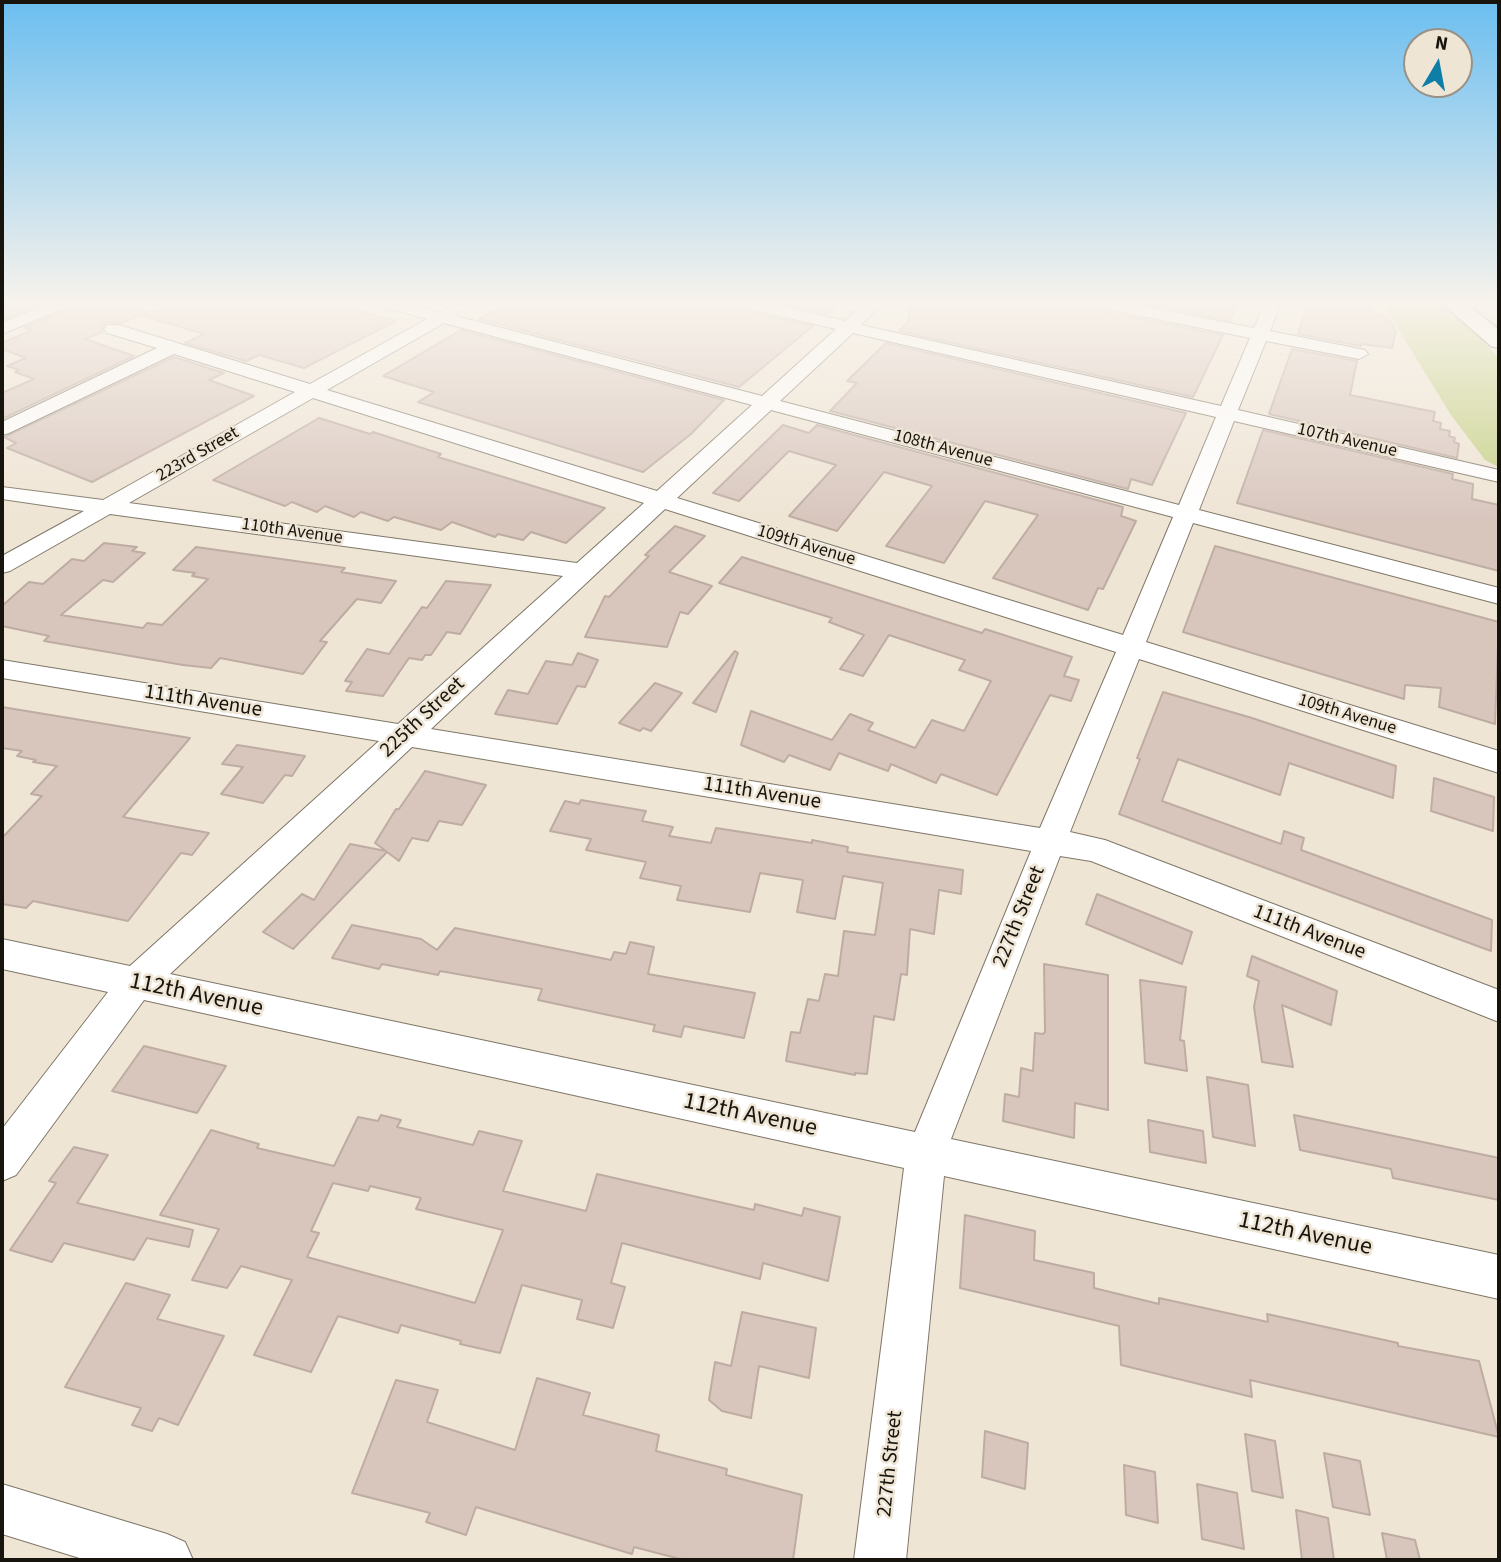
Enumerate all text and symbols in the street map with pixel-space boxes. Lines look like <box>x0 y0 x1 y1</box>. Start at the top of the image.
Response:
north arrow <box>1403 28 1473 98</box>
text: N <box>1433 29 1450 58</box>
street label: 107th Avenue <box>1295 419 1399 463</box>
street label: 223rd Street <box>153 423 243 487</box>
street label: 108th Avenue <box>891 425 995 473</box>
street label: 110th Avenue <box>240 514 344 550</box>
street label: 109th Avenue <box>754 521 858 571</box>
street label: 225th Street <box>375 672 471 764</box>
street label: 111th Avenue <box>142 680 264 724</box>
street label: 109th Avenue <box>1295 690 1399 740</box>
street label: 111th Avenue <box>701 772 823 816</box>
street label: 227th Street <box>988 863 1052 971</box>
street label: 111th Avenue <box>1249 900 1369 966</box>
street label: 112th Avenue <box>127 968 265 1024</box>
street label: 112th Avenue <box>681 1088 819 1144</box>
street label: 112th Avenue <box>1236 1207 1374 1263</box>
street label: 227th Street <box>873 1410 909 1518</box>

